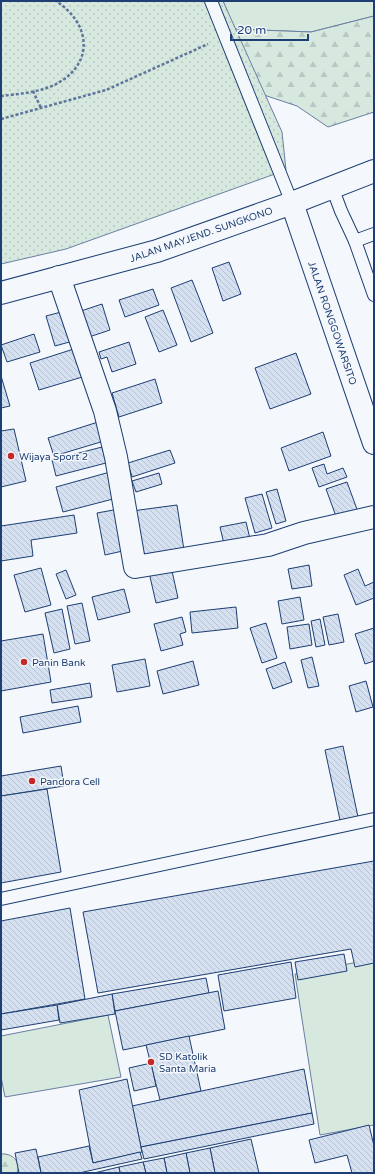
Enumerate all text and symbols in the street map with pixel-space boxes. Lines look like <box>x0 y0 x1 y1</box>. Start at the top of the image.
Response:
scale bar <box>231 16 308 42</box>
text: 20 m <box>237 23 266 37</box>
street label: JALAN MAYJEND. SUNGKONO <box>128 205 274 265</box>
street label: JALAN RONGGOWARSITO <box>305 260 359 387</box>
marker: Wijaya Sport 2 <box>6 451 16 461</box>
place label: Wijaya Sport 2 <box>19 451 88 463</box>
marker: Panin Bank <box>19 657 29 667</box>
place label: Panin Bank <box>32 657 86 669</box>
marker: Pandora Cell <box>27 776 37 786</box>
place label: Pandora Cell <box>40 776 100 788</box>
place label: SD Katolik Santa Maria <box>159 1051 216 1075</box>
marker: SD Katolik Santa Maria <box>146 1057 156 1067</box>

